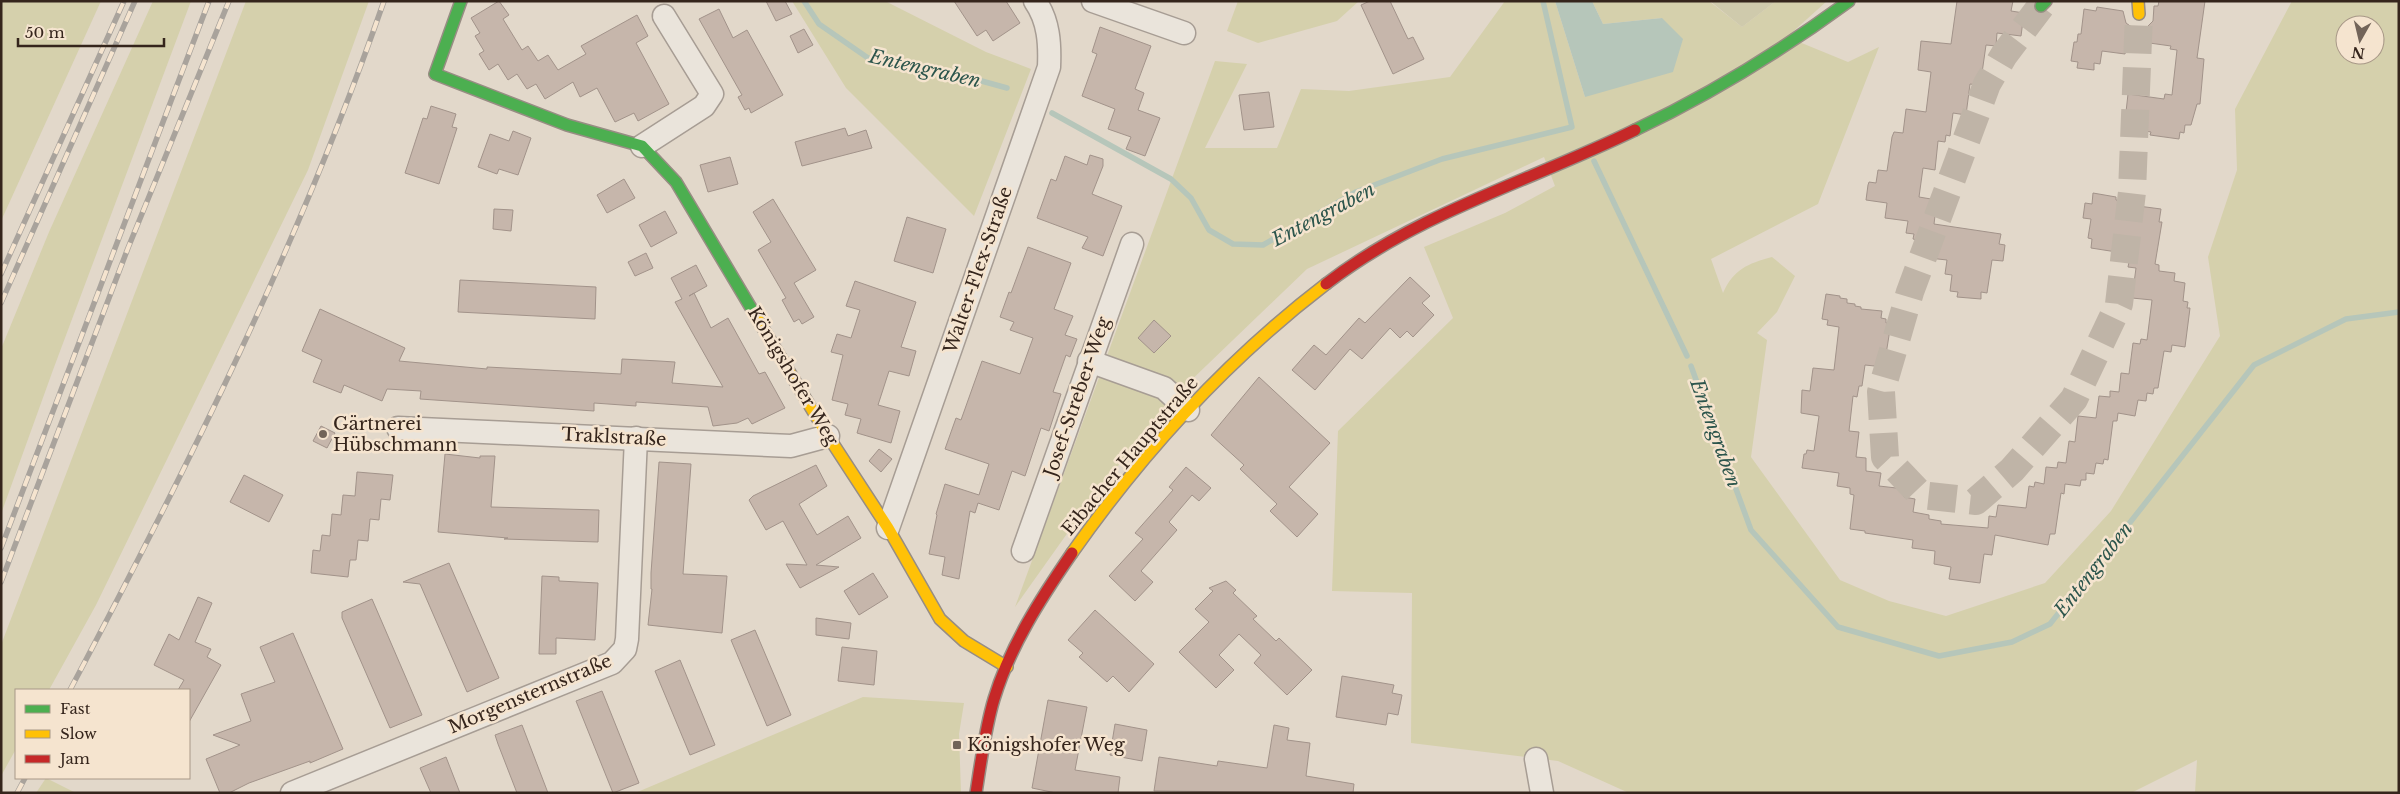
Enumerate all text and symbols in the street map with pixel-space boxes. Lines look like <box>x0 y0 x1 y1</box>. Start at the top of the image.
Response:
scale bar <box>18 15 164 47</box>
north arrow <box>2335 15 2385 65</box>
text: 50 m <box>25 23 65 42</box>
text: N <box>2350 43 2366 63</box>
water label: Entengraben <box>866 44 983 93</box>
water label: Entengraben <box>1267 178 1379 252</box>
street label: Walter-Flex-Straße <box>939 184 1017 357</box>
street label: Königshofer Weg <box>743 303 843 450</box>
street label: Josef-Streber-Weg <box>1039 314 1115 482</box>
street label: Eibacher Hauptstraße <box>1057 372 1203 540</box>
water label: Entengraben <box>1685 375 1746 491</box>
place label: Gärtnerei Hübschmann <box>333 413 457 456</box>
street label: Traklstraße <box>561 423 667 451</box>
marker: Gärtnerei Hübschmann <box>317 428 329 440</box>
water label: Entengraben <box>2049 517 2138 622</box>
street label: Morgensternstraße <box>445 650 615 738</box>
legend <box>15 689 190 779</box>
text: Fast <box>60 699 91 718</box>
text: Slow <box>60 724 97 743</box>
place label: Königshofer Weg <box>967 734 1125 756</box>
marker: Königshofer Weg <box>951 739 963 751</box>
text: Jam <box>58 749 90 768</box>

